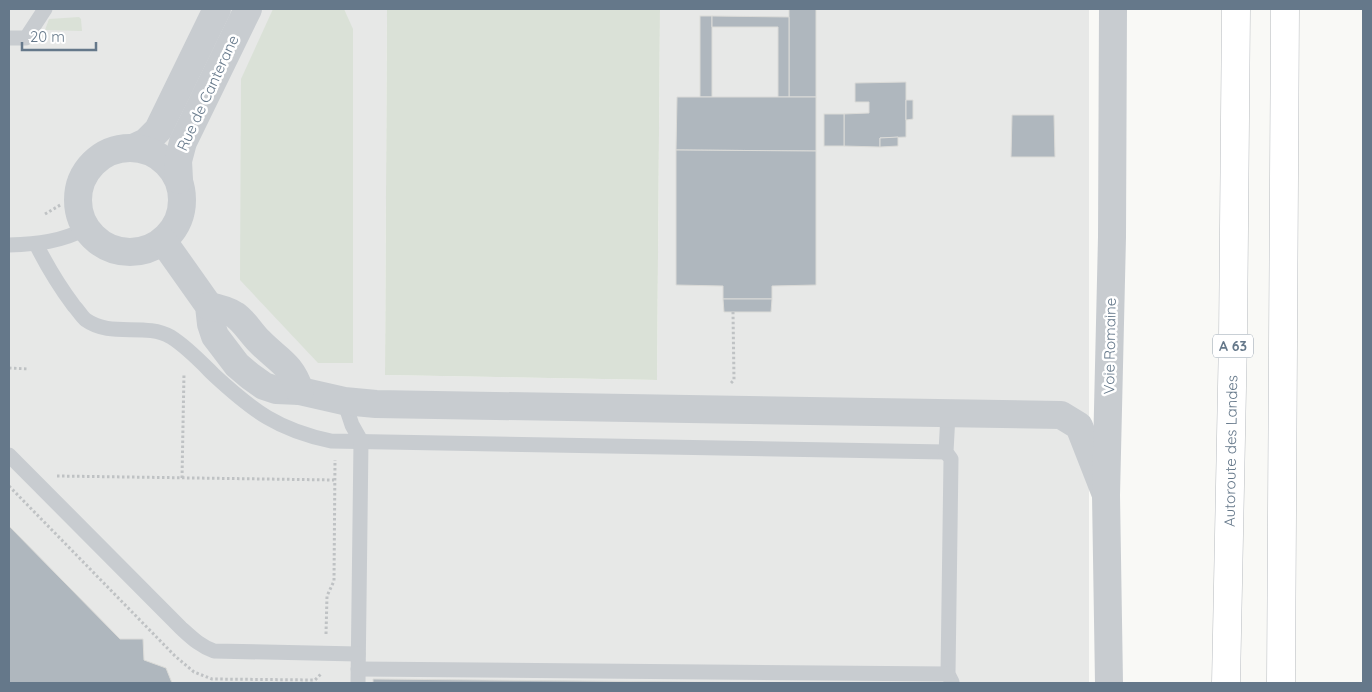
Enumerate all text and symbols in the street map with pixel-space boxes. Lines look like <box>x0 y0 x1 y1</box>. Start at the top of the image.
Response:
scale bar <box>22 20 96 52</box>
text: 20 m <box>30 27 65 46</box>
street label: Rue de Canterane <box>172 32 243 154</box>
street label: Voie Romaine <box>1099 298 1120 394</box>
road number: A 63 <box>1213 334 1253 358</box>
street label: Autoroute des Landes <box>1220 375 1241 527</box>

